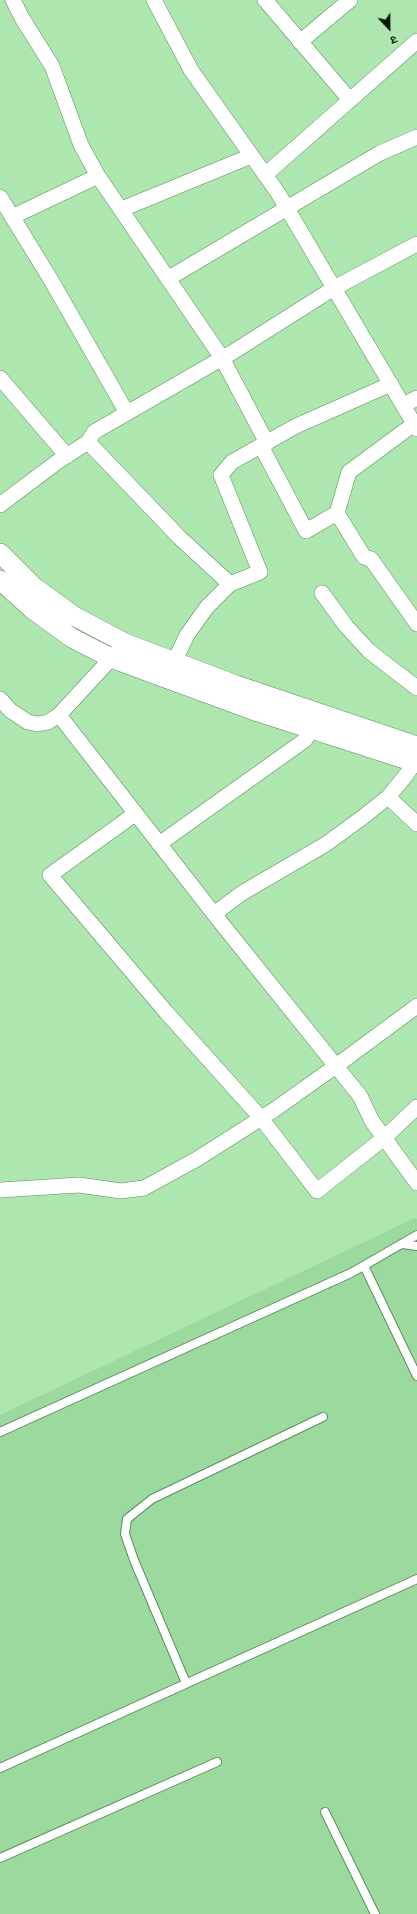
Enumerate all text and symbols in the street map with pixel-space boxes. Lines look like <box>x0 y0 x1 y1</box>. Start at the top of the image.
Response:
north arrow <box>369 8 409 48</box>
text: उ <box>388 32 399 47</box>

